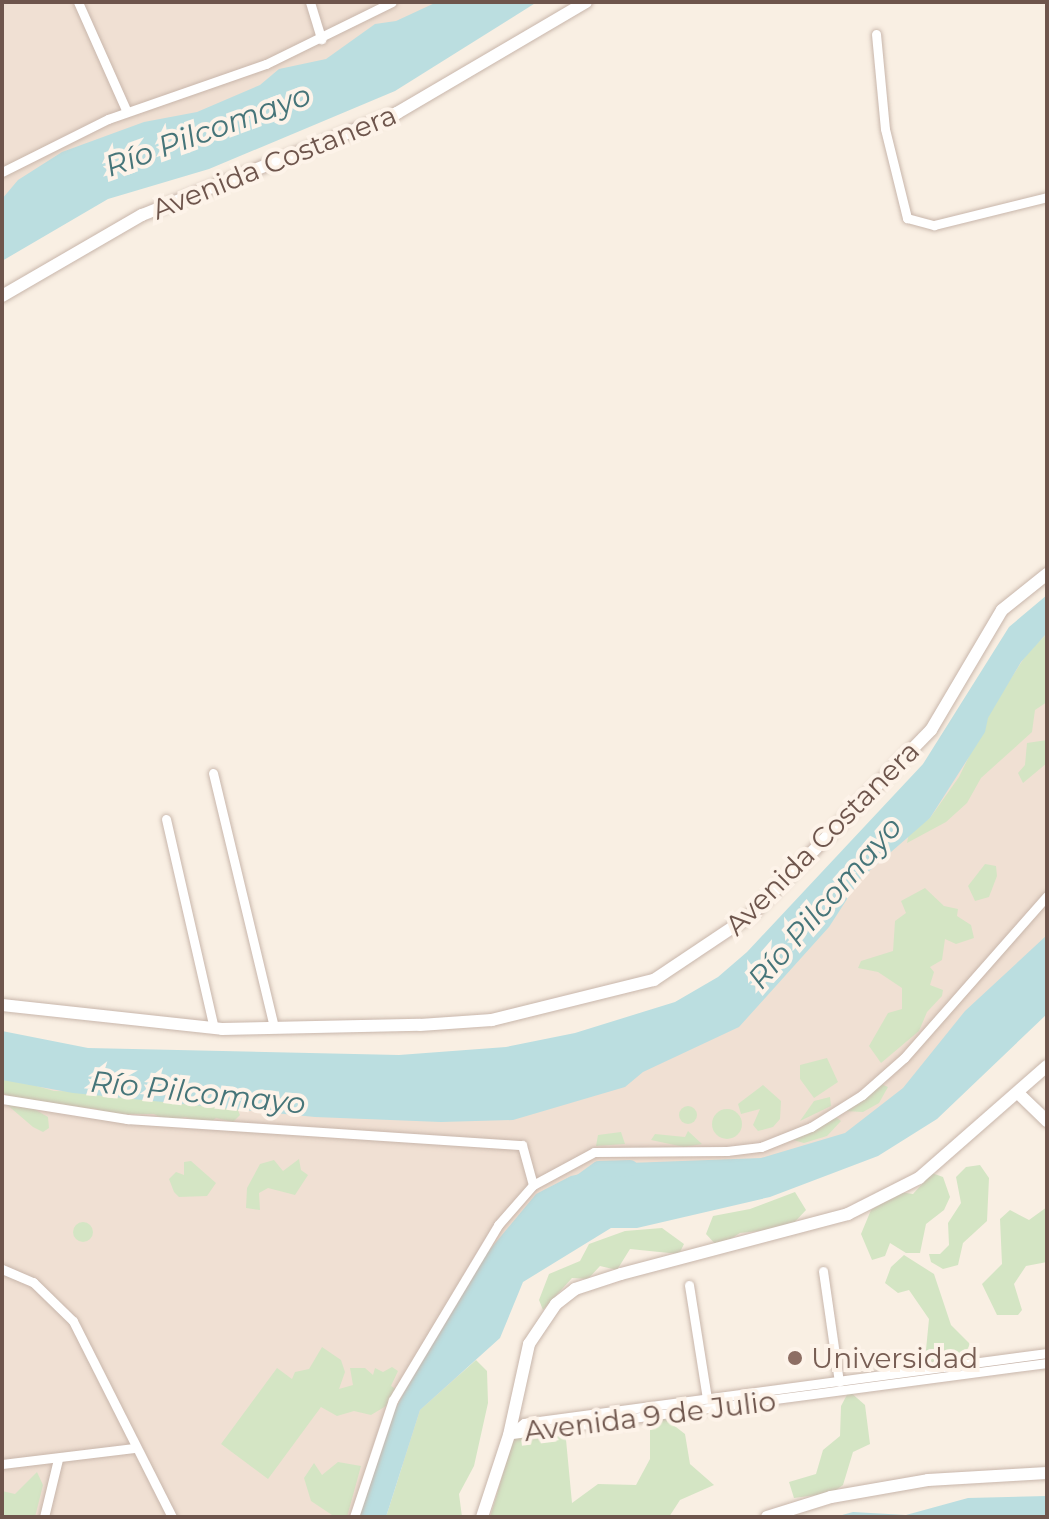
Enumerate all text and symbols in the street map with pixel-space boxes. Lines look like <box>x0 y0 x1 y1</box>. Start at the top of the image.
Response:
water label: Río Pilcomayo <box>100 77 316 185</box>
street label: Avenida Costanera <box>147 98 401 226</box>
street label: Avenida Costanera <box>718 734 926 942</box>
water label: Río Pilcomayo <box>740 810 910 996</box>
water label: Río Pilcomayo <box>89 1064 307 1122</box>
place label: Universidad <box>811 1341 978 1375</box>
marker: Universidad <box>786 1349 804 1367</box>
street label: Avenida 9 de Julio <box>522 1384 778 1448</box>

